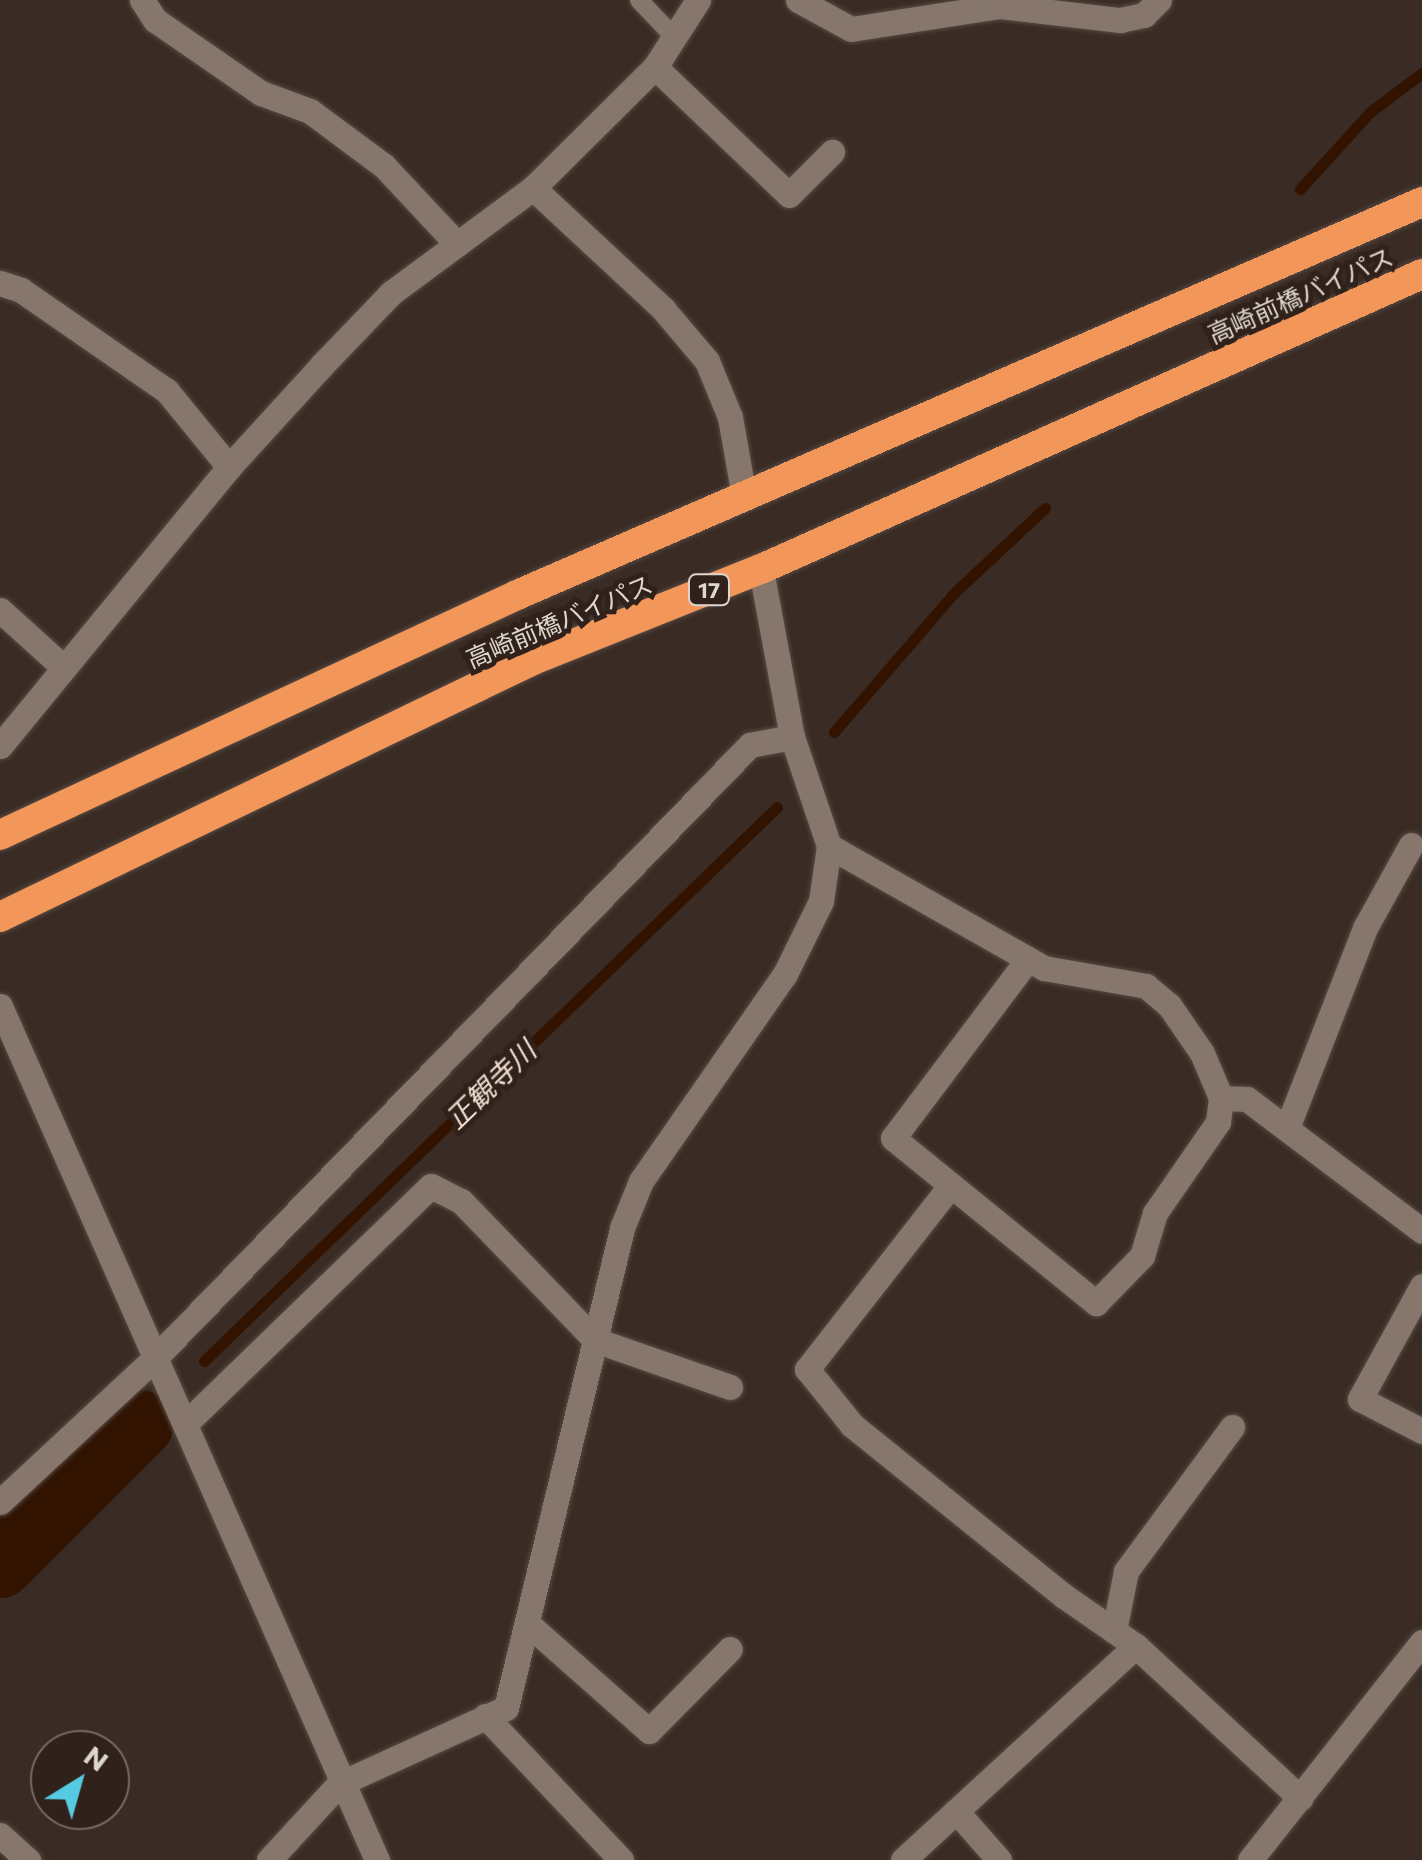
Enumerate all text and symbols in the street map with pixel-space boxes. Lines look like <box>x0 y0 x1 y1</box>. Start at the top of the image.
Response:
street label: 高崎前橋バイパス <box>1203 241 1397 349</box>
street label: 高崎前橋バイパス <box>461 568 657 674</box>
road number: 17 <box>686 573 732 607</box>
water label: 正観寺川 <box>438 1033 542 1135</box>
north arrow <box>30 1730 130 1830</box>
text: N <box>78 1738 115 1778</box>

